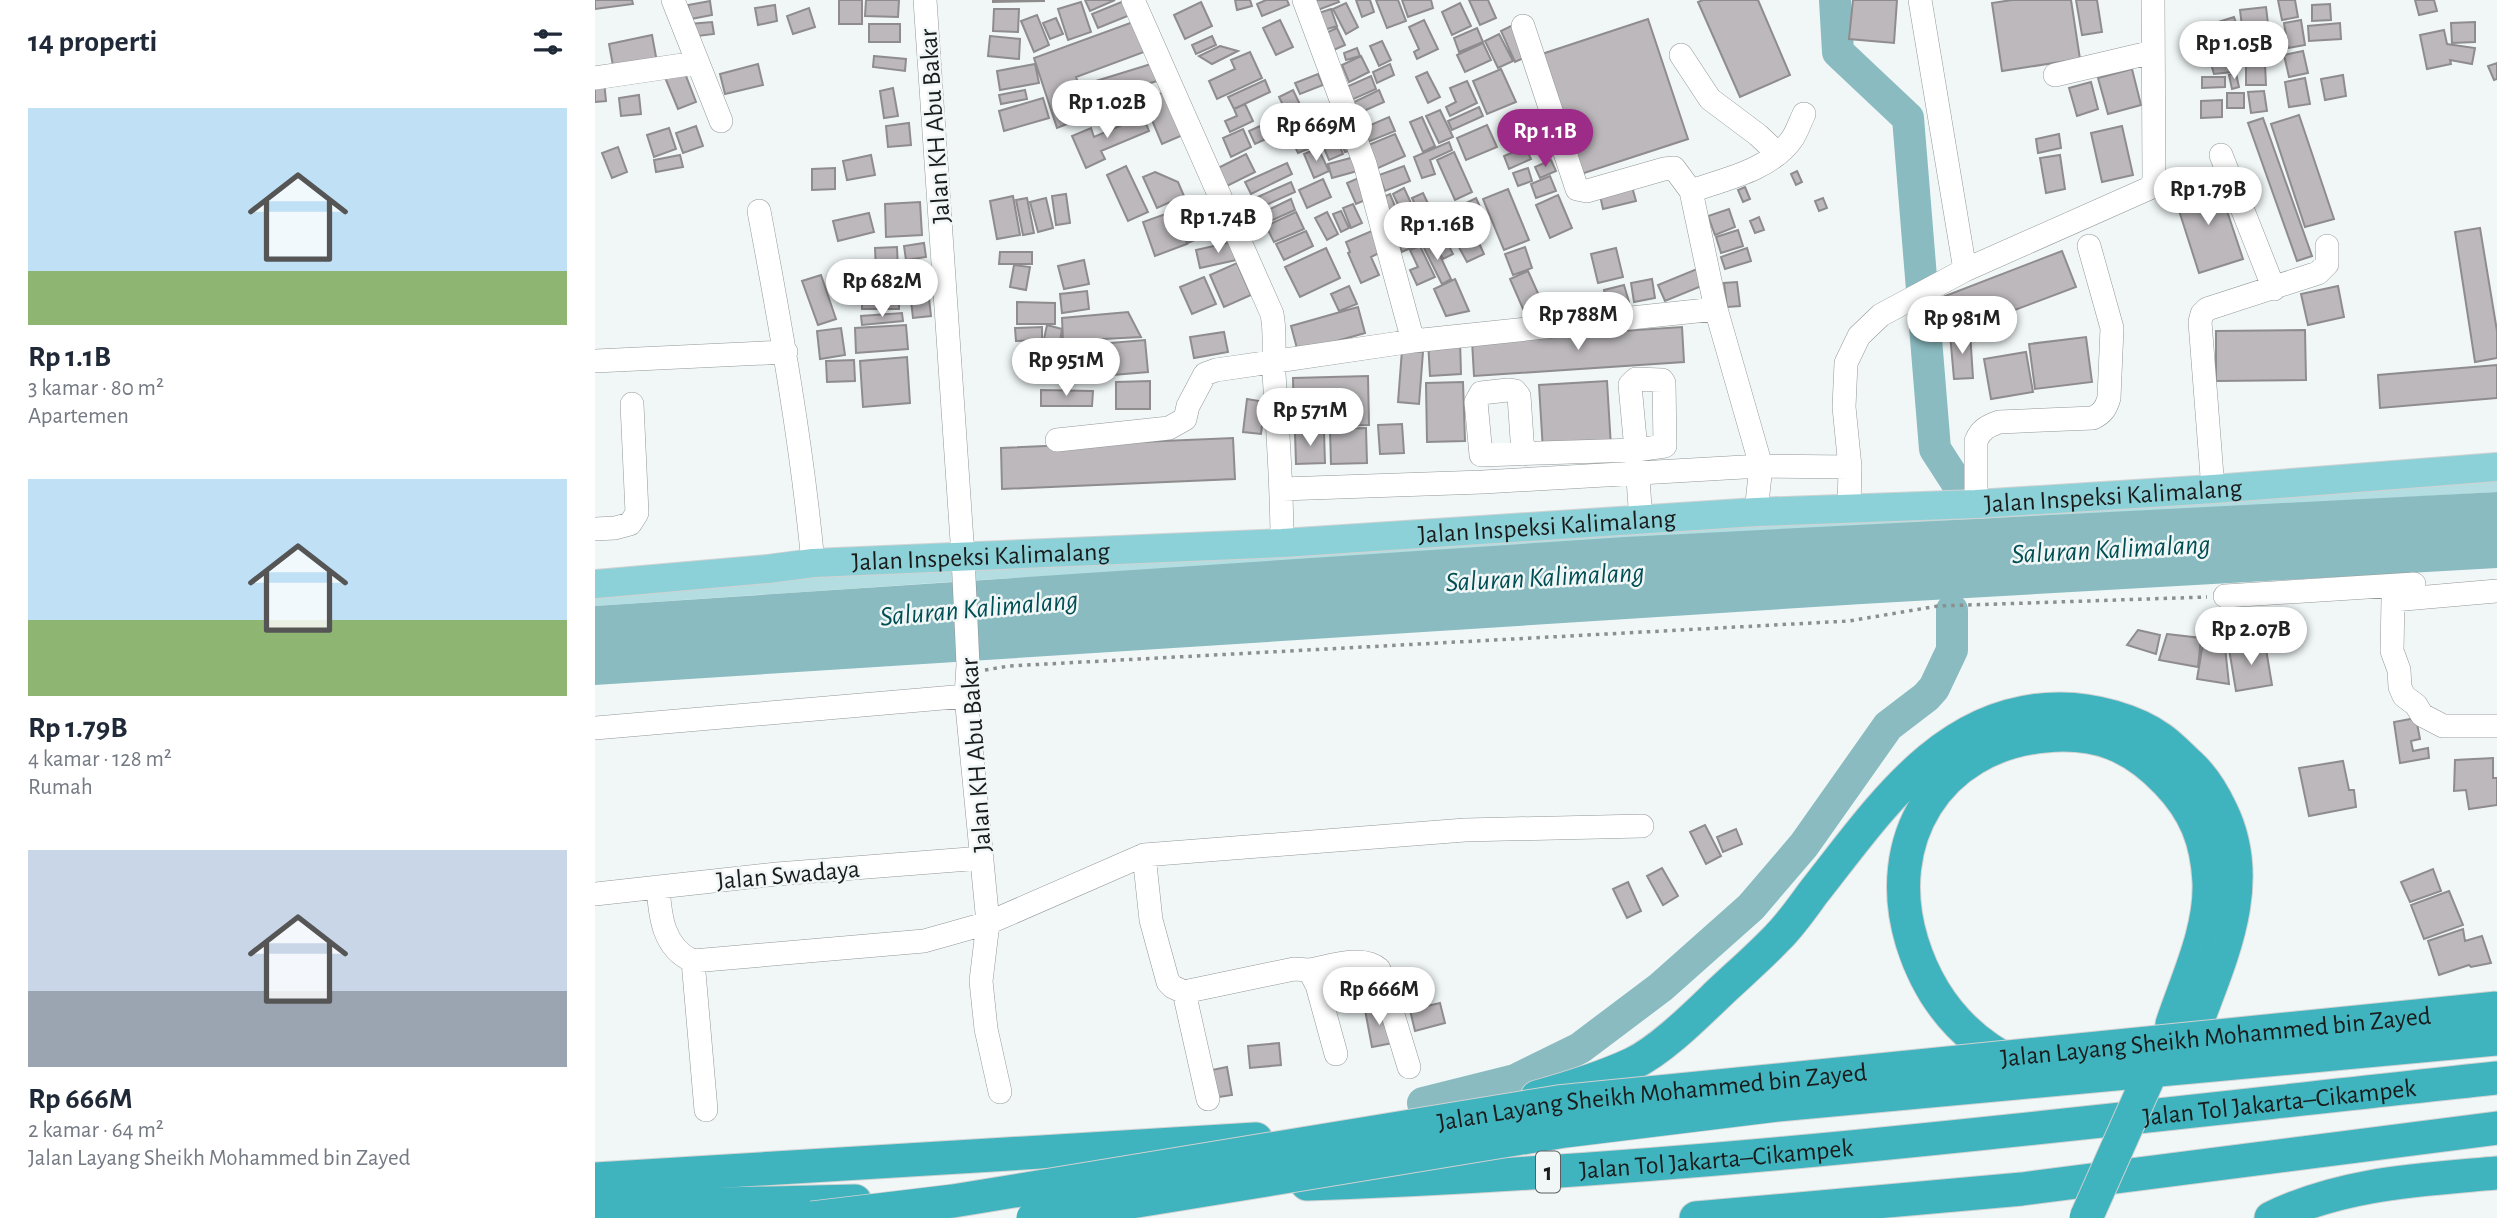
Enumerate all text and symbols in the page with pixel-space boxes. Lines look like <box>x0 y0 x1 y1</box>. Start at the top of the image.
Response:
pin: Rp 1.05B <box>2162 22 2306 81</box>
icon: filters <box>529 23 567 61</box>
text: 14 properti <box>28 27 157 57</box>
street label: Jalan KH Abu Bakar <box>915 27 955 224</box>
text: Rp 1.05B <box>2195 32 2273 55</box>
pin: Rp 1.02B <box>1035 80 1179 140</box>
text: Rp 1.02B <box>1068 91 1146 114</box>
pin: Rp 669M <box>1251 104 1381 163</box>
pin: Rp 1.1B <box>1480 110 1610 169</box>
text: Rp 669M <box>1276 114 1356 137</box>
text: Rp 1.1B <box>1513 120 1577 143</box>
icon: home <box>235 154 361 280</box>
pin: Rp 1.79B <box>2136 168 2280 227</box>
text: Rp 1.79B <box>2170 178 2246 201</box>
pin: Rp 1.74B <box>1146 196 1290 255</box>
pin: Rp 1.16B <box>1365 202 1509 262</box>
text: Rp 1.74B <box>1180 206 1256 229</box>
text: Rp 1.16B <box>1400 213 1474 236</box>
pin: Rp 682M <box>817 260 947 319</box>
text: Rp 682M <box>842 270 922 293</box>
pin: Rp 788M <box>1513 292 1643 352</box>
pin: Rp 981M <box>1897 296 2027 356</box>
text: Rp 788M <box>1538 303 1618 326</box>
text: Rp 981M <box>1923 307 2001 330</box>
pin: Rp 951M <box>1001 338 1131 398</box>
text: Rp 1.1B <box>28 342 111 372</box>
text: Rp 951M <box>1028 349 1104 372</box>
text: 3 kamar · 80 m² <box>28 377 164 400</box>
pin: Rp 571M <box>1245 388 1375 448</box>
text: Rp 571M <box>1273 399 1347 422</box>
text: Apartemen <box>28 405 129 428</box>
street label: Jalan Inspeksi Kalimalang <box>1983 475 2243 517</box>
street label: Jalan Inspeksi Kalimalang <box>1417 505 1677 548</box>
icon: home <box>235 525 361 651</box>
water label: Saluran Kalimalang <box>2011 531 2211 569</box>
street label: Jalan Inspeksi Kalimalang <box>851 538 1111 575</box>
water label: Saluran Kalimalang <box>1445 559 1645 597</box>
water label: Saluran Kalimalang <box>879 586 1080 632</box>
pin: Rp 2.07B <box>2179 608 2323 667</box>
text: Rp 2.07B <box>2211 618 2291 641</box>
street label: Jalan KH Abu Bakar <box>956 656 996 853</box>
text: Rp 1.79B <box>28 713 128 743</box>
text: 4 kamar · 128 m² <box>28 748 172 771</box>
text: Rumah <box>28 776 93 799</box>
street label: Jalan Swadaya <box>715 856 861 894</box>
icon: home <box>235 896 361 1022</box>
pin: Rp 666M <box>1314 968 1444 1027</box>
text: Rp 666M <box>1339 978 1419 1001</box>
street label: Jalan Layang Sheikh Mohammed bin Zayed <box>1999 1003 2432 1072</box>
street label: Jalan Layang Sheikh Mohammed bin Zayed <box>1435 1059 1868 1136</box>
street label: Jalan Tol Jakarta–Cikampek <box>2141 1075 2417 1131</box>
text: Rp 666M <box>28 1084 133 1114</box>
text: 2 kamar · 64 m² <box>28 1119 164 1142</box>
street label: Jalan Tol Jakarta–Cikampek <box>1578 1135 1854 1184</box>
text: Jalan Layang Sheikh Mohammed bin Zayed <box>28 1147 410 1170</box>
road number: 1 <box>1536 1152 1560 1192</box>

